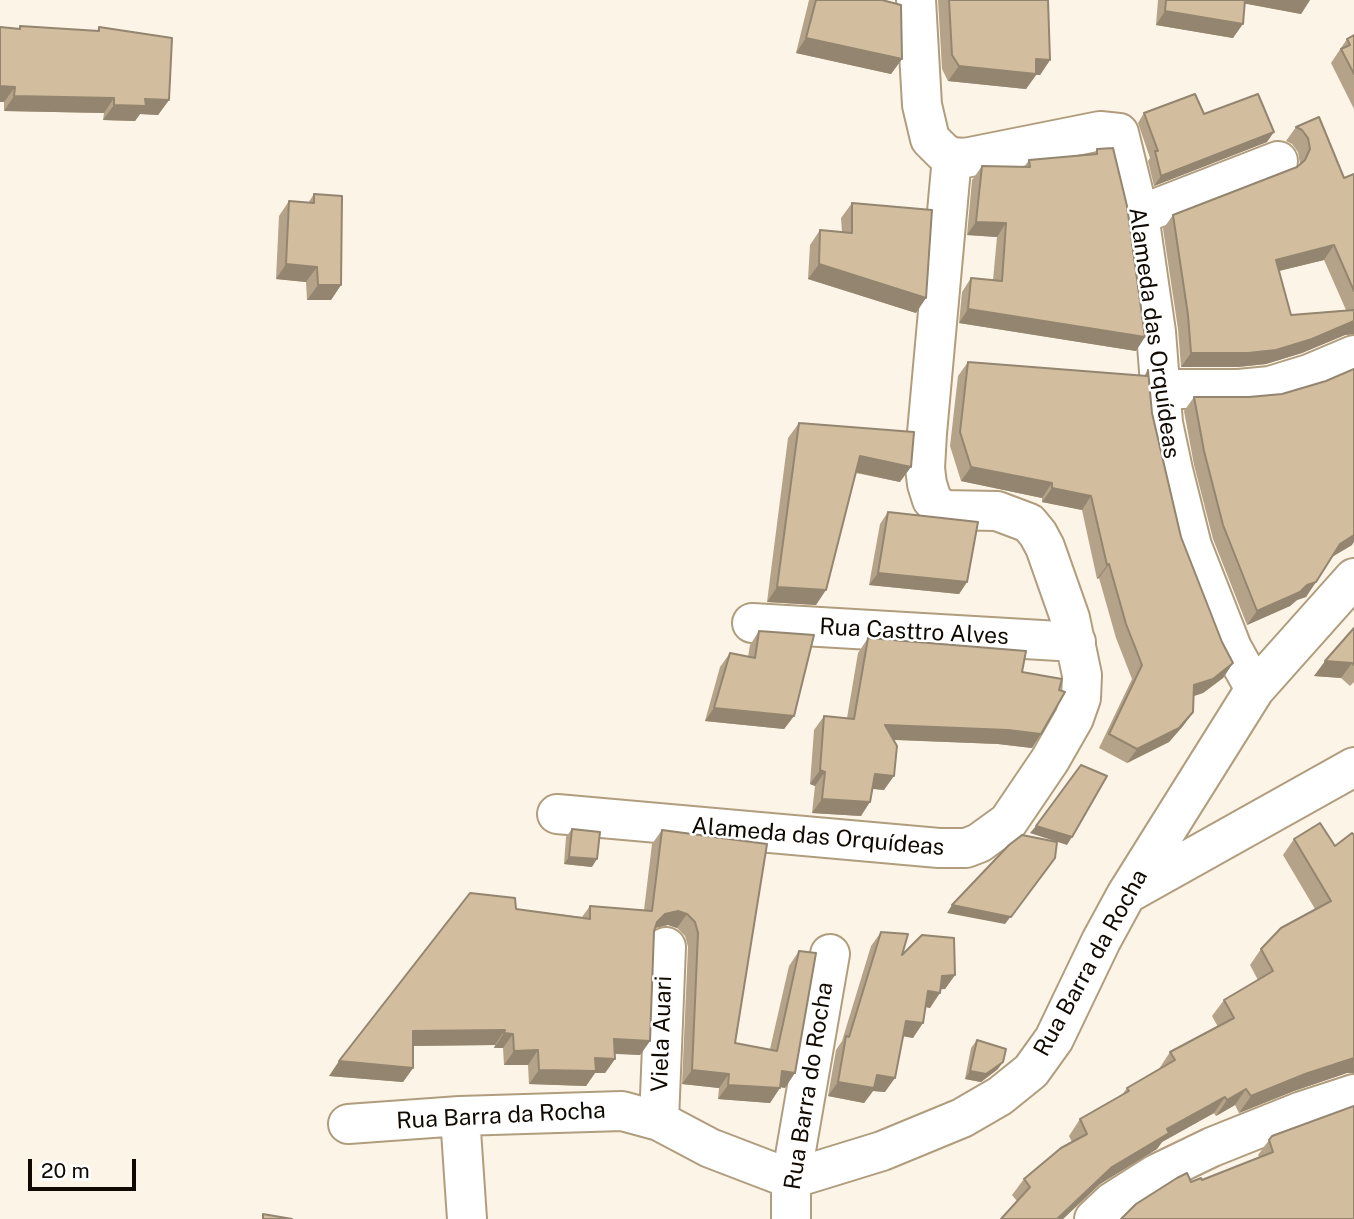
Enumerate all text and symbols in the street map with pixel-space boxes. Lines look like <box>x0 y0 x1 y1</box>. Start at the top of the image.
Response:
street label: Alameda das Orquídeas <box>1123 206 1185 460</box>
street label: Rua Casttro Alves <box>819 613 1009 651</box>
street label: Alameda das Orquídeas <box>691 812 945 862</box>
street label: Rua Barra da Rocha <box>1028 865 1154 1061</box>
street label: Viela Auari <box>646 975 678 1093</box>
street label: Rua Barra do Rocha <box>779 980 839 1192</box>
street label: Rua Barra da Rocha <box>396 1097 606 1135</box>
scale bar <box>32 1146 140 1190</box>
text: 20 m <box>41 1158 90 1183</box>

